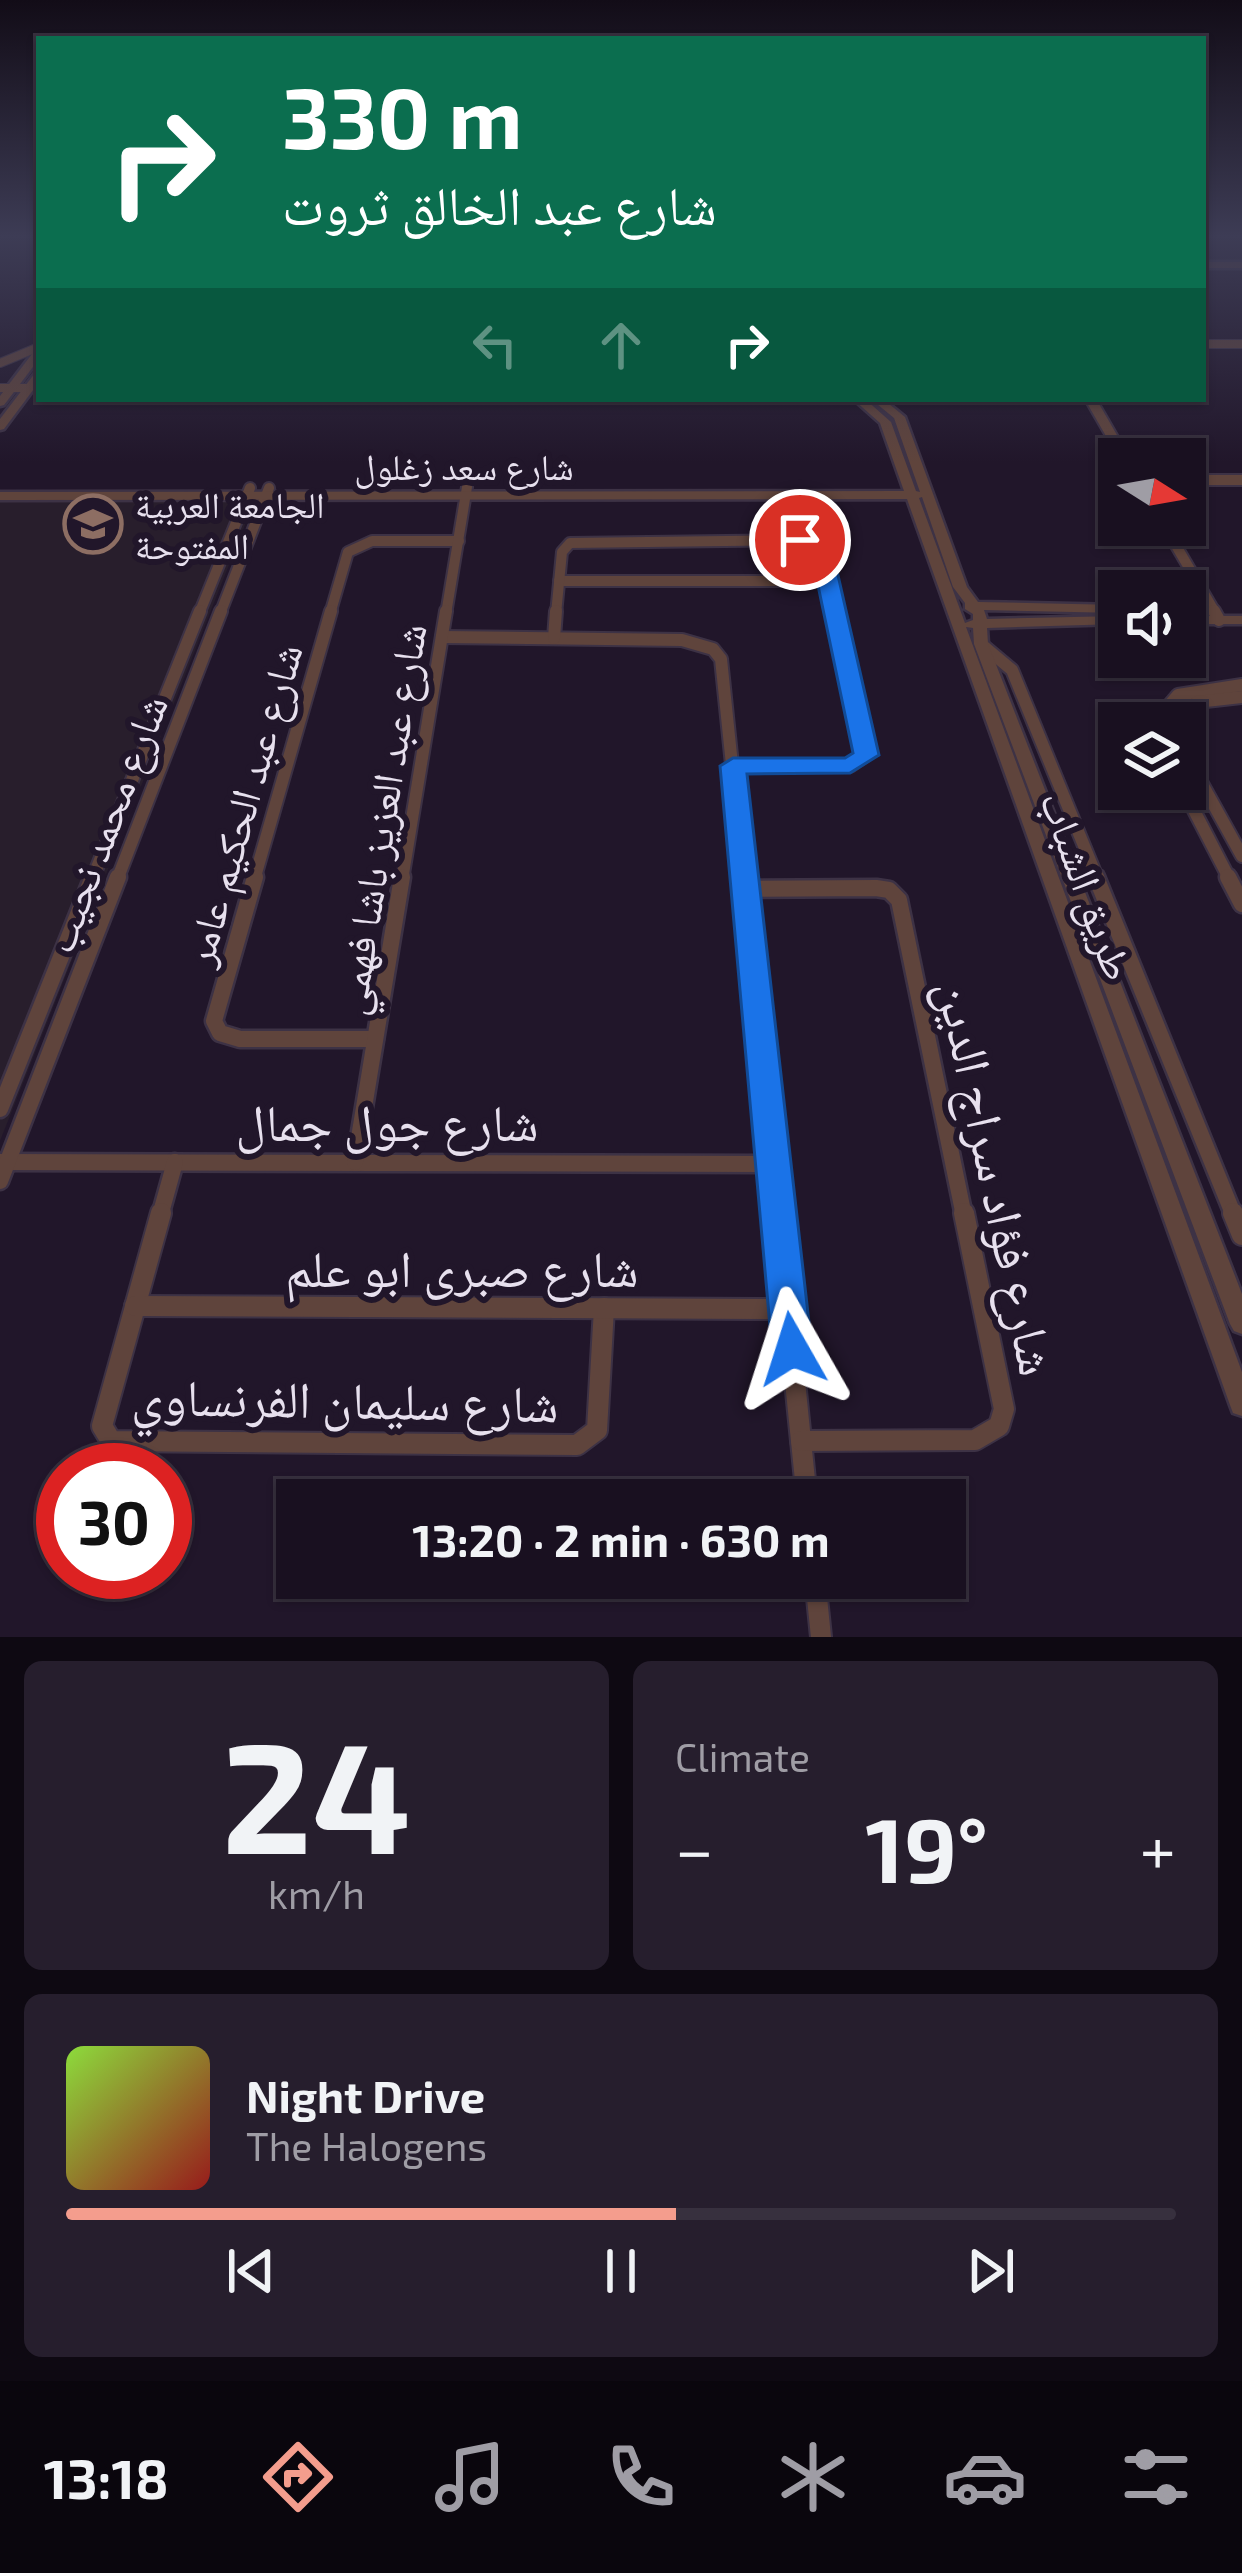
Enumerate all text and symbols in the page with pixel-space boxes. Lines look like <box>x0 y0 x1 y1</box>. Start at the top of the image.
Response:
text: 330 m <box>282 65 522 166</box>
icon: right <box>84 84 240 240</box>
text: شارع عبد الخالق ثروت <box>282 171 717 236</box>
icon: left <box>462 312 528 378</box>
icon: ahead <box>588 312 654 378</box>
icon: right <box>714 312 780 378</box>
north arrow <box>1098 438 1206 546</box>
map controls <box>1098 438 1206 810</box>
street label: شارع سعد زغلول <box>354 444 574 490</box>
place label: الجامعة العربية المفتوحة <box>135 482 325 566</box>
pin <box>749 489 851 591</box>
school or university icon: الجامعة العربية المفتوحة <box>62 493 124 555</box>
icon: arrive <box>767 507 833 573</box>
button: sound <box>1098 570 1206 678</box>
street label: شارع عبد العزيز باشا فهمي <box>323 620 445 1020</box>
street label: شارع عبد الحكيم عامر <box>171 637 316 973</box>
street label: شارع محمد نجيب <box>32 687 180 960</box>
button: layers <box>1098 702 1206 810</box>
street label: طريق الشباب <box>1029 784 1146 987</box>
street label: شارع فؤاد سراج الدين <box>922 974 1071 1381</box>
street label: شارع جول جمال <box>235 1090 539 1156</box>
street label: شارع صبرى ابو علم <box>285 1236 639 1303</box>
position arrow <box>729 1286 855 1412</box>
street label: شارع سليمان الفرنساوي <box>131 1364 559 1445</box>
speed limit sign: 30 <box>36 1443 192 1599</box>
text: 13:20 · 2 min · 630 m <box>412 1512 830 1566</box>
text: 24 <box>221 1698 412 1885</box>
text: Climate <box>675 1733 810 1780</box>
text: 19° <box>865 1793 988 1901</box>
text: − <box>675 1808 714 1887</box>
text: + <box>1140 1808 1176 1887</box>
text: km/h <box>268 1870 365 1917</box>
text: Night Drive <box>246 2068 485 2122</box>
text: The Halogens <box>246 2122 487 2169</box>
icon: previous <box>218 2238 284 2304</box>
icon: pause <box>588 2238 654 2304</box>
icon: next <box>958 2238 1024 2304</box>
icon: directions <box>256 2435 340 2519</box>
icon: music <box>428 2435 512 2519</box>
icon: phone <box>599 2435 683 2519</box>
icon: climate <box>771 2435 855 2519</box>
icon: car <box>943 2435 1027 2519</box>
icon: filters <box>1114 2435 1198 2519</box>
text: 13:18 <box>44 2445 169 2510</box>

